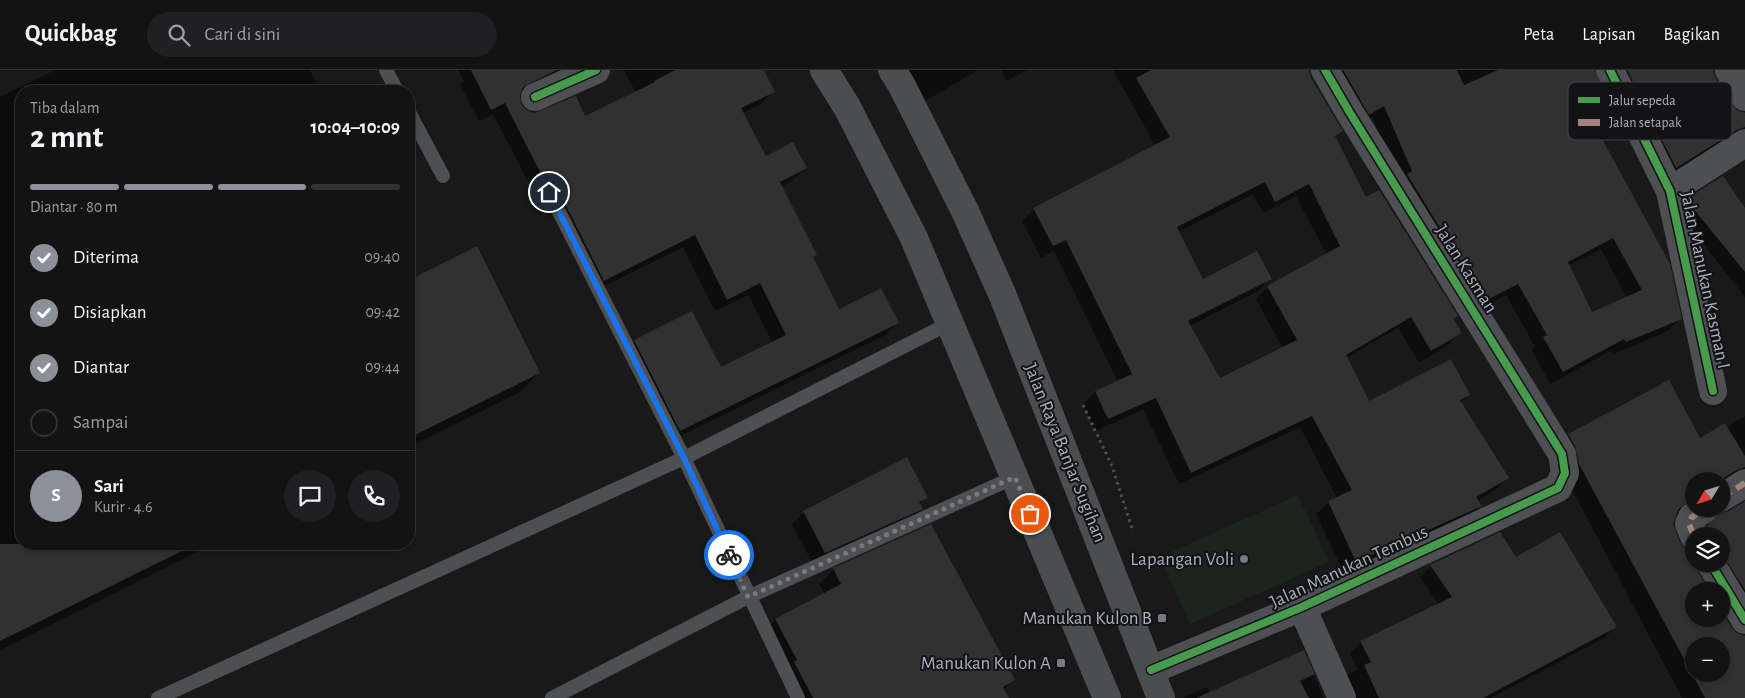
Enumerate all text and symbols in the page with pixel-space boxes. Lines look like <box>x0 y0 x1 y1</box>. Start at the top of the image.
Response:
search box <box>147 12 497 57</box>
icon: search <box>165 21 193 49</box>
text: Quickbag <box>25 22 117 46</box>
text: Cari di sini <box>205 25 280 44</box>
text: Peta <box>1523 26 1554 44</box>
text: Lapisan <box>1582 26 1636 44</box>
text: Bagikan <box>1664 26 1720 44</box>
legend <box>1568 82 1732 140</box>
text: Jalur sepeda <box>1609 94 1676 108</box>
text: Tiba dalam <box>30 100 100 116</box>
text: Jalan setapak <box>1609 116 1682 130</box>
text: 10:04–10:09 <box>311 118 400 137</box>
text: 2 mnt <box>30 121 103 153</box>
pin <box>528 171 570 213</box>
icon: home <box>535 178 563 206</box>
street label: Jalan Manukan Kasman I <box>1677 189 1733 371</box>
text: Diantar · 80 m <box>30 199 118 215</box>
street label: Jalan Kasman <box>1431 222 1501 316</box>
icon: check <box>30 244 58 272</box>
text: Diterima <box>73 248 139 267</box>
text: 09:40 <box>364 249 400 265</box>
icon: check <box>30 299 58 327</box>
text: Disiapkan <box>73 303 147 322</box>
text: 09:42 <box>365 304 400 320</box>
icon: check <box>30 354 58 382</box>
text: Diantar <box>73 358 129 377</box>
text: 09:44 <box>365 359 400 375</box>
street label: Jalan Raya Banjar Sugihan <box>1020 361 1110 545</box>
text: Sampai <box>73 413 128 432</box>
button: chat <box>284 470 336 522</box>
button: phone <box>348 470 400 522</box>
north arrow <box>1685 472 1730 518</box>
map controls <box>1685 472 1730 682</box>
text: Sari <box>94 477 124 496</box>
text: S <box>51 486 61 505</box>
pin <box>1009 493 1051 535</box>
text: Kurir · 4.6 <box>94 499 153 515</box>
icon: bag <box>1016 500 1044 528</box>
street label: Jalan Manukan Tembus <box>1267 522 1431 612</box>
button: layers <box>1685 527 1730 572</box>
courier <box>704 530 754 580</box>
icon: bike <box>715 541 743 569</box>
place label: Lapangan Voli <box>1130 550 1234 569</box>
marker: Lapangan Voli <box>1238 553 1250 565</box>
button: + <box>1685 582 1730 627</box>
place label: Manukan Kulon B <box>1023 609 1152 628</box>
marker: Manukan Kulon B <box>1156 612 1168 624</box>
button: − <box>1685 637 1730 682</box>
place label: Manukan Kulon A <box>921 654 1051 673</box>
marker: Manukan Kulon A <box>1055 657 1067 669</box>

